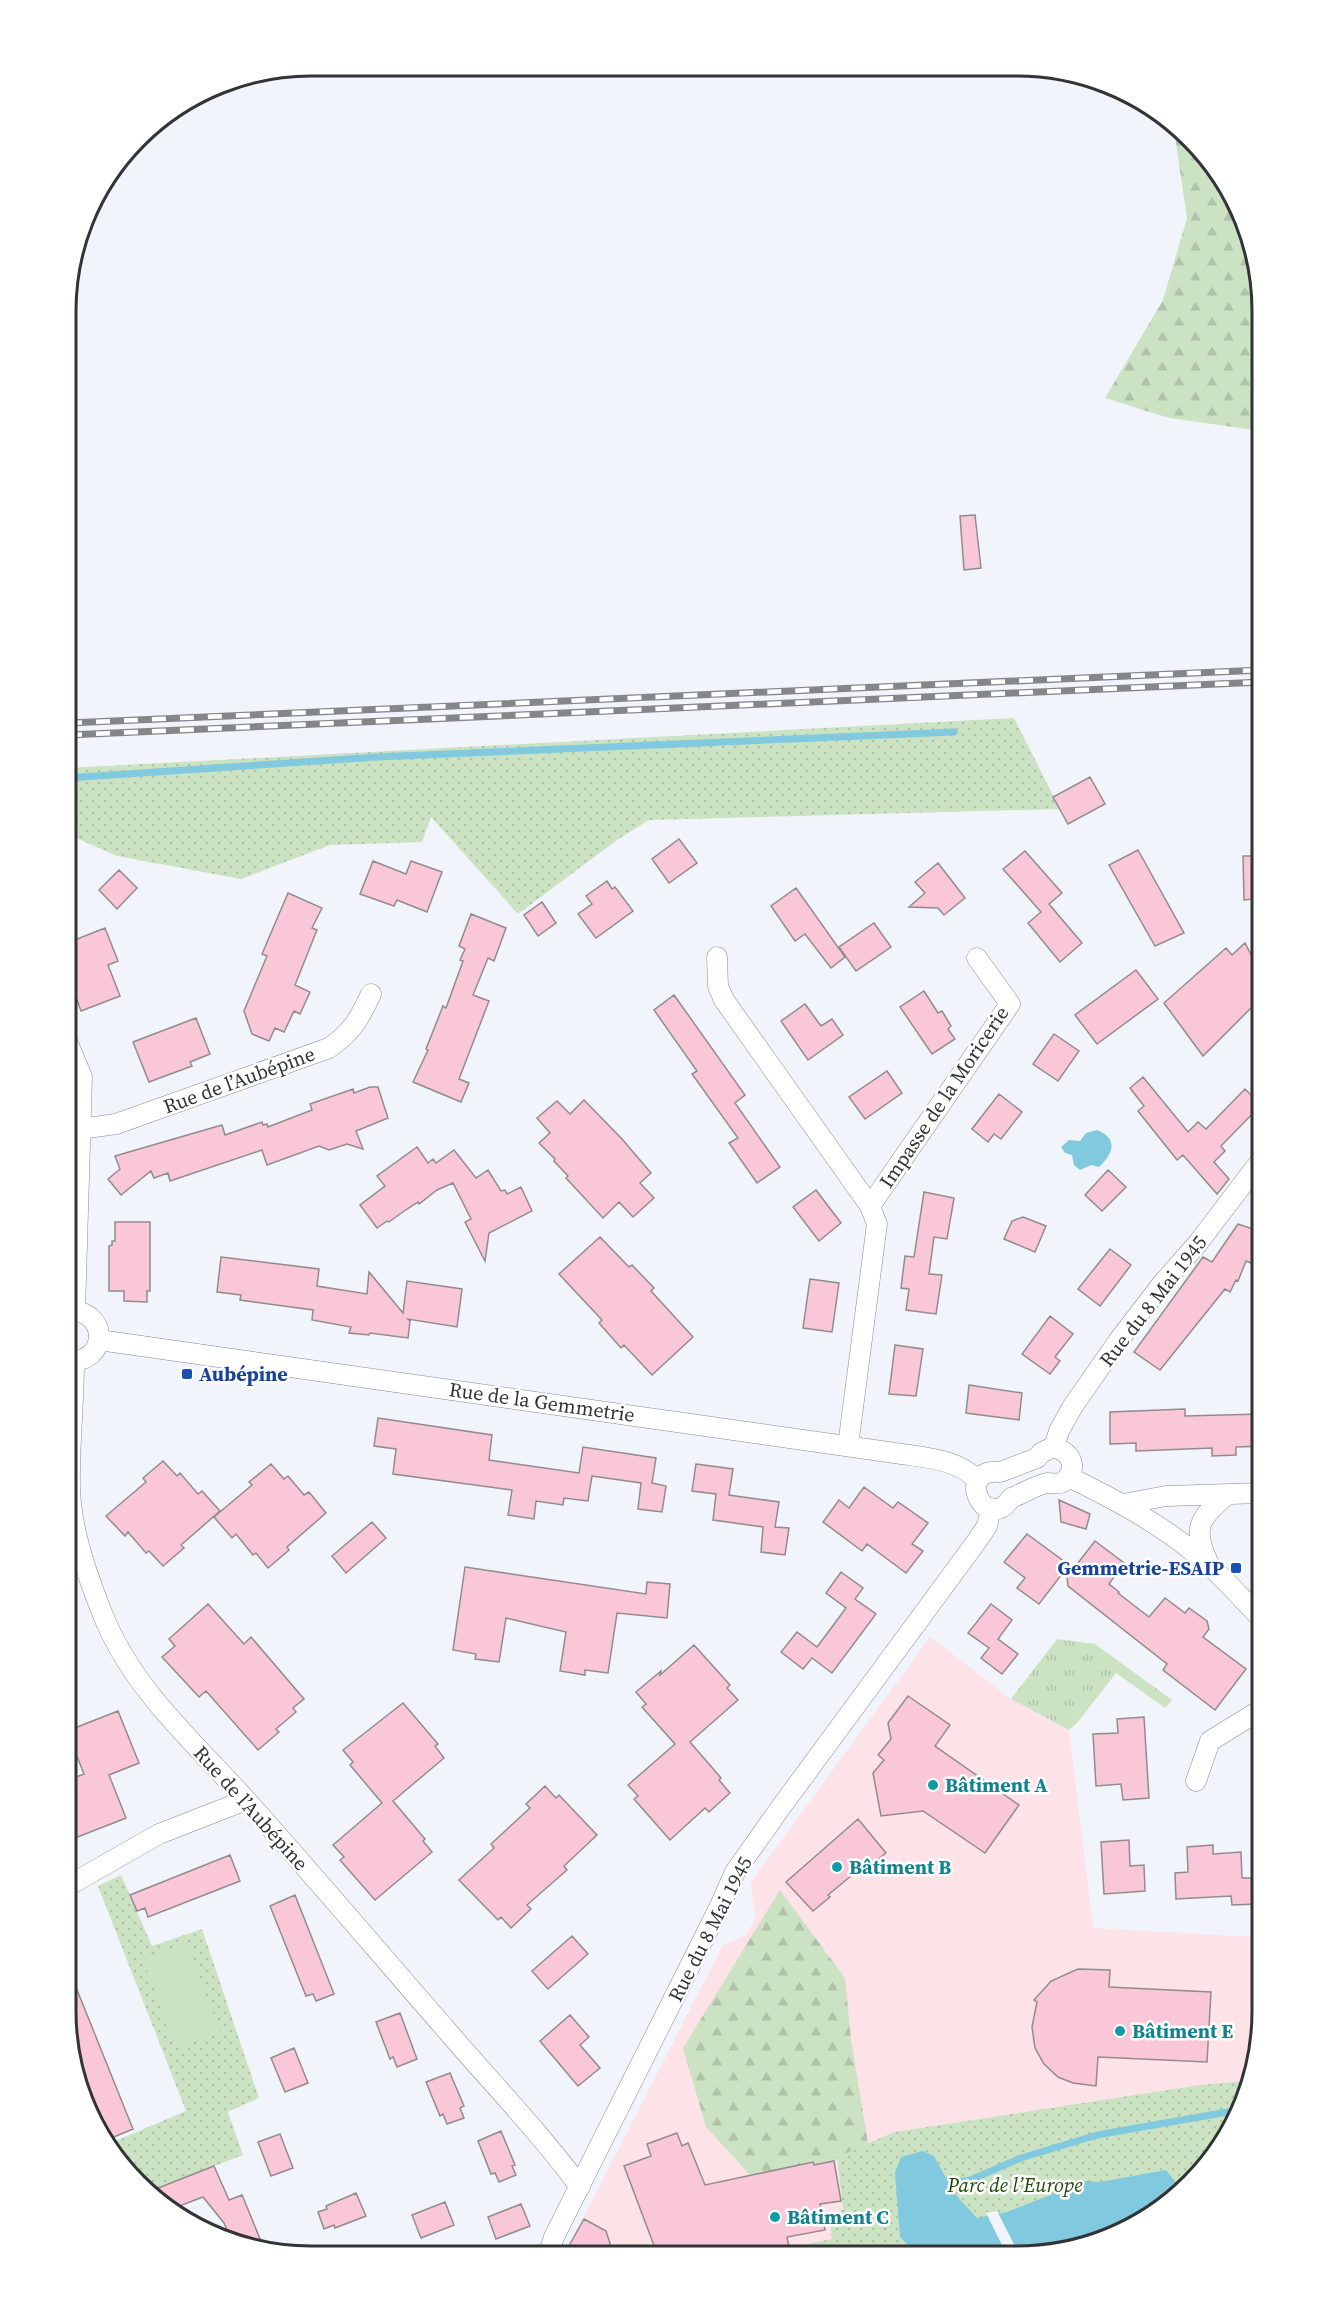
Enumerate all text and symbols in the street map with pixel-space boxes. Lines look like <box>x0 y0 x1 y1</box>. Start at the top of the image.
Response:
street label: Impasse de la Moricerie <box>873 1001 1015 1193</box>
street label: Rue de l’Aubépine <box>159 1040 319 1120</box>
street label: Rue du 8 Mai 1945 <box>1093 1229 1213 1373</box>
place label: Aubépine <box>199 1360 288 1388</box>
marker: Aubépine <box>180 1367 194 1381</box>
street label: Rue de la Gemmetrie <box>447 1375 637 1429</box>
place label: Gemmetrie-ESAIP <box>1058 1554 1224 1582</box>
marker: Gemmetrie-ESAIP <box>1229 1561 1243 1575</box>
street label: Rue de l’Aubépine <box>187 1739 315 1877</box>
place label: Bâtiment A <box>945 1771 1048 1799</box>
marker: Bâtiment A <box>926 1778 940 1792</box>
street label: Rue du 8 Mai 1945 <box>661 1852 759 2006</box>
place label: Bâtiment B <box>849 1853 951 1881</box>
marker: Bâtiment B <box>830 1860 844 1874</box>
place label: Bâtiment E <box>1132 2017 1233 2045</box>
marker: Bâtiment E <box>1113 2024 1127 2038</box>
park label: Parc de l’Europe <box>947 2171 1082 2199</box>
place label: Bâtiment C <box>787 2203 889 2231</box>
marker: Bâtiment C <box>768 2210 782 2224</box>

